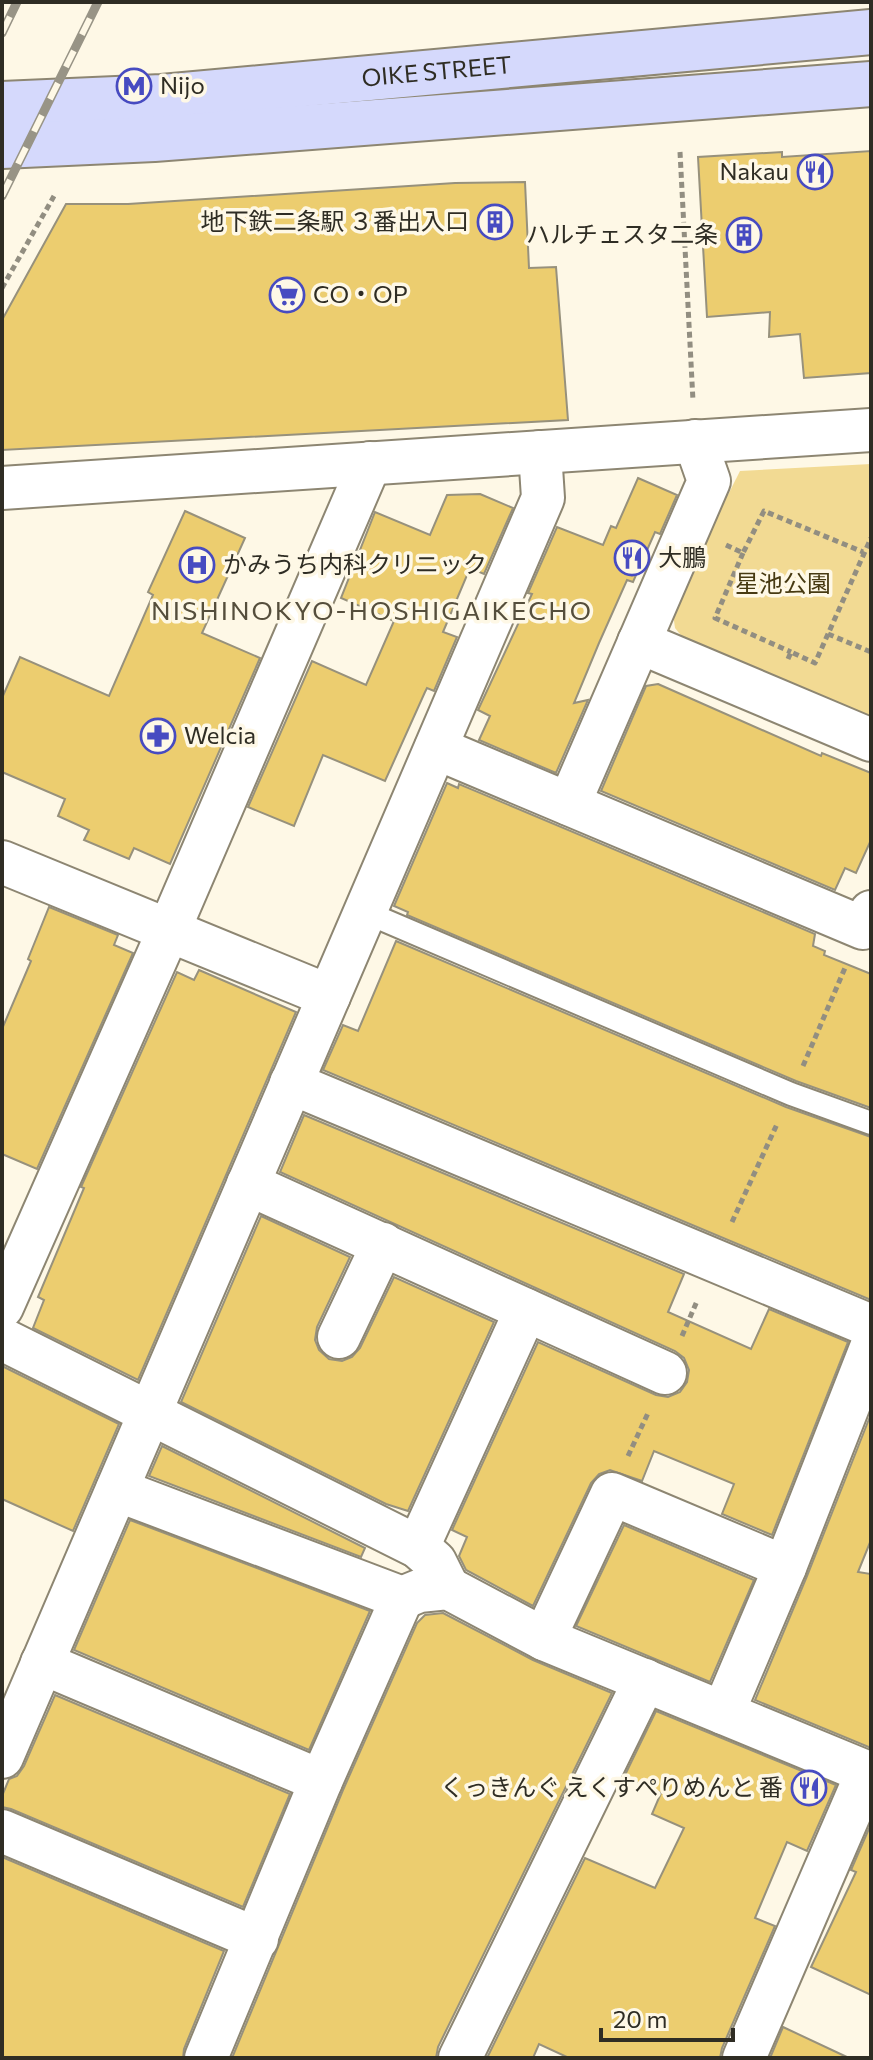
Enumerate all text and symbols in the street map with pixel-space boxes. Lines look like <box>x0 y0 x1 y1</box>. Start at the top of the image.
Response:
street label: OIKE STREET <box>360 49 513 92</box>
metro station icon: Nijo <box>115 67 153 105</box>
place label: Nijo <box>160 70 205 99</box>
restaurant icon: Nakau <box>796 153 834 191</box>
place label: Nakau <box>719 156 789 185</box>
building icon: 地下鉄二条駅 ３番出入口 <box>476 203 514 241</box>
place label: 地下鉄二条駅 ３番出入口 <box>200 206 469 235</box>
building icon: ハルチェスタ二条 <box>725 216 763 254</box>
place label: ハルチェスタ二条 <box>526 219 718 248</box>
supermarket icon: CO・OP <box>268 276 306 314</box>
place label: CO・OP <box>313 279 408 308</box>
restaurant icon: 大鵬 <box>613 539 651 577</box>
place label: 大鵬 <box>658 542 706 571</box>
hospital icon: かみうち内科クリニック <box>178 546 216 584</box>
place label: かみうち内科クリニック <box>223 549 487 578</box>
park label: 星池公園 <box>735 568 831 597</box>
district label: NISHINOKYO-HOSHIGAIKECHO <box>151 594 593 625</box>
pharmacy icon: Welcia <box>139 717 177 755</box>
place label: Welcia <box>184 720 256 749</box>
restaurant icon: くっきんぐ えくすぺりめんと 番 <box>790 1769 828 1807</box>
place label: くっきんぐ えくすぺりめんと 番 <box>440 1772 783 1801</box>
scale bar <box>601 1992 733 2042</box>
text: 20 m <box>613 2004 667 2033</box>

